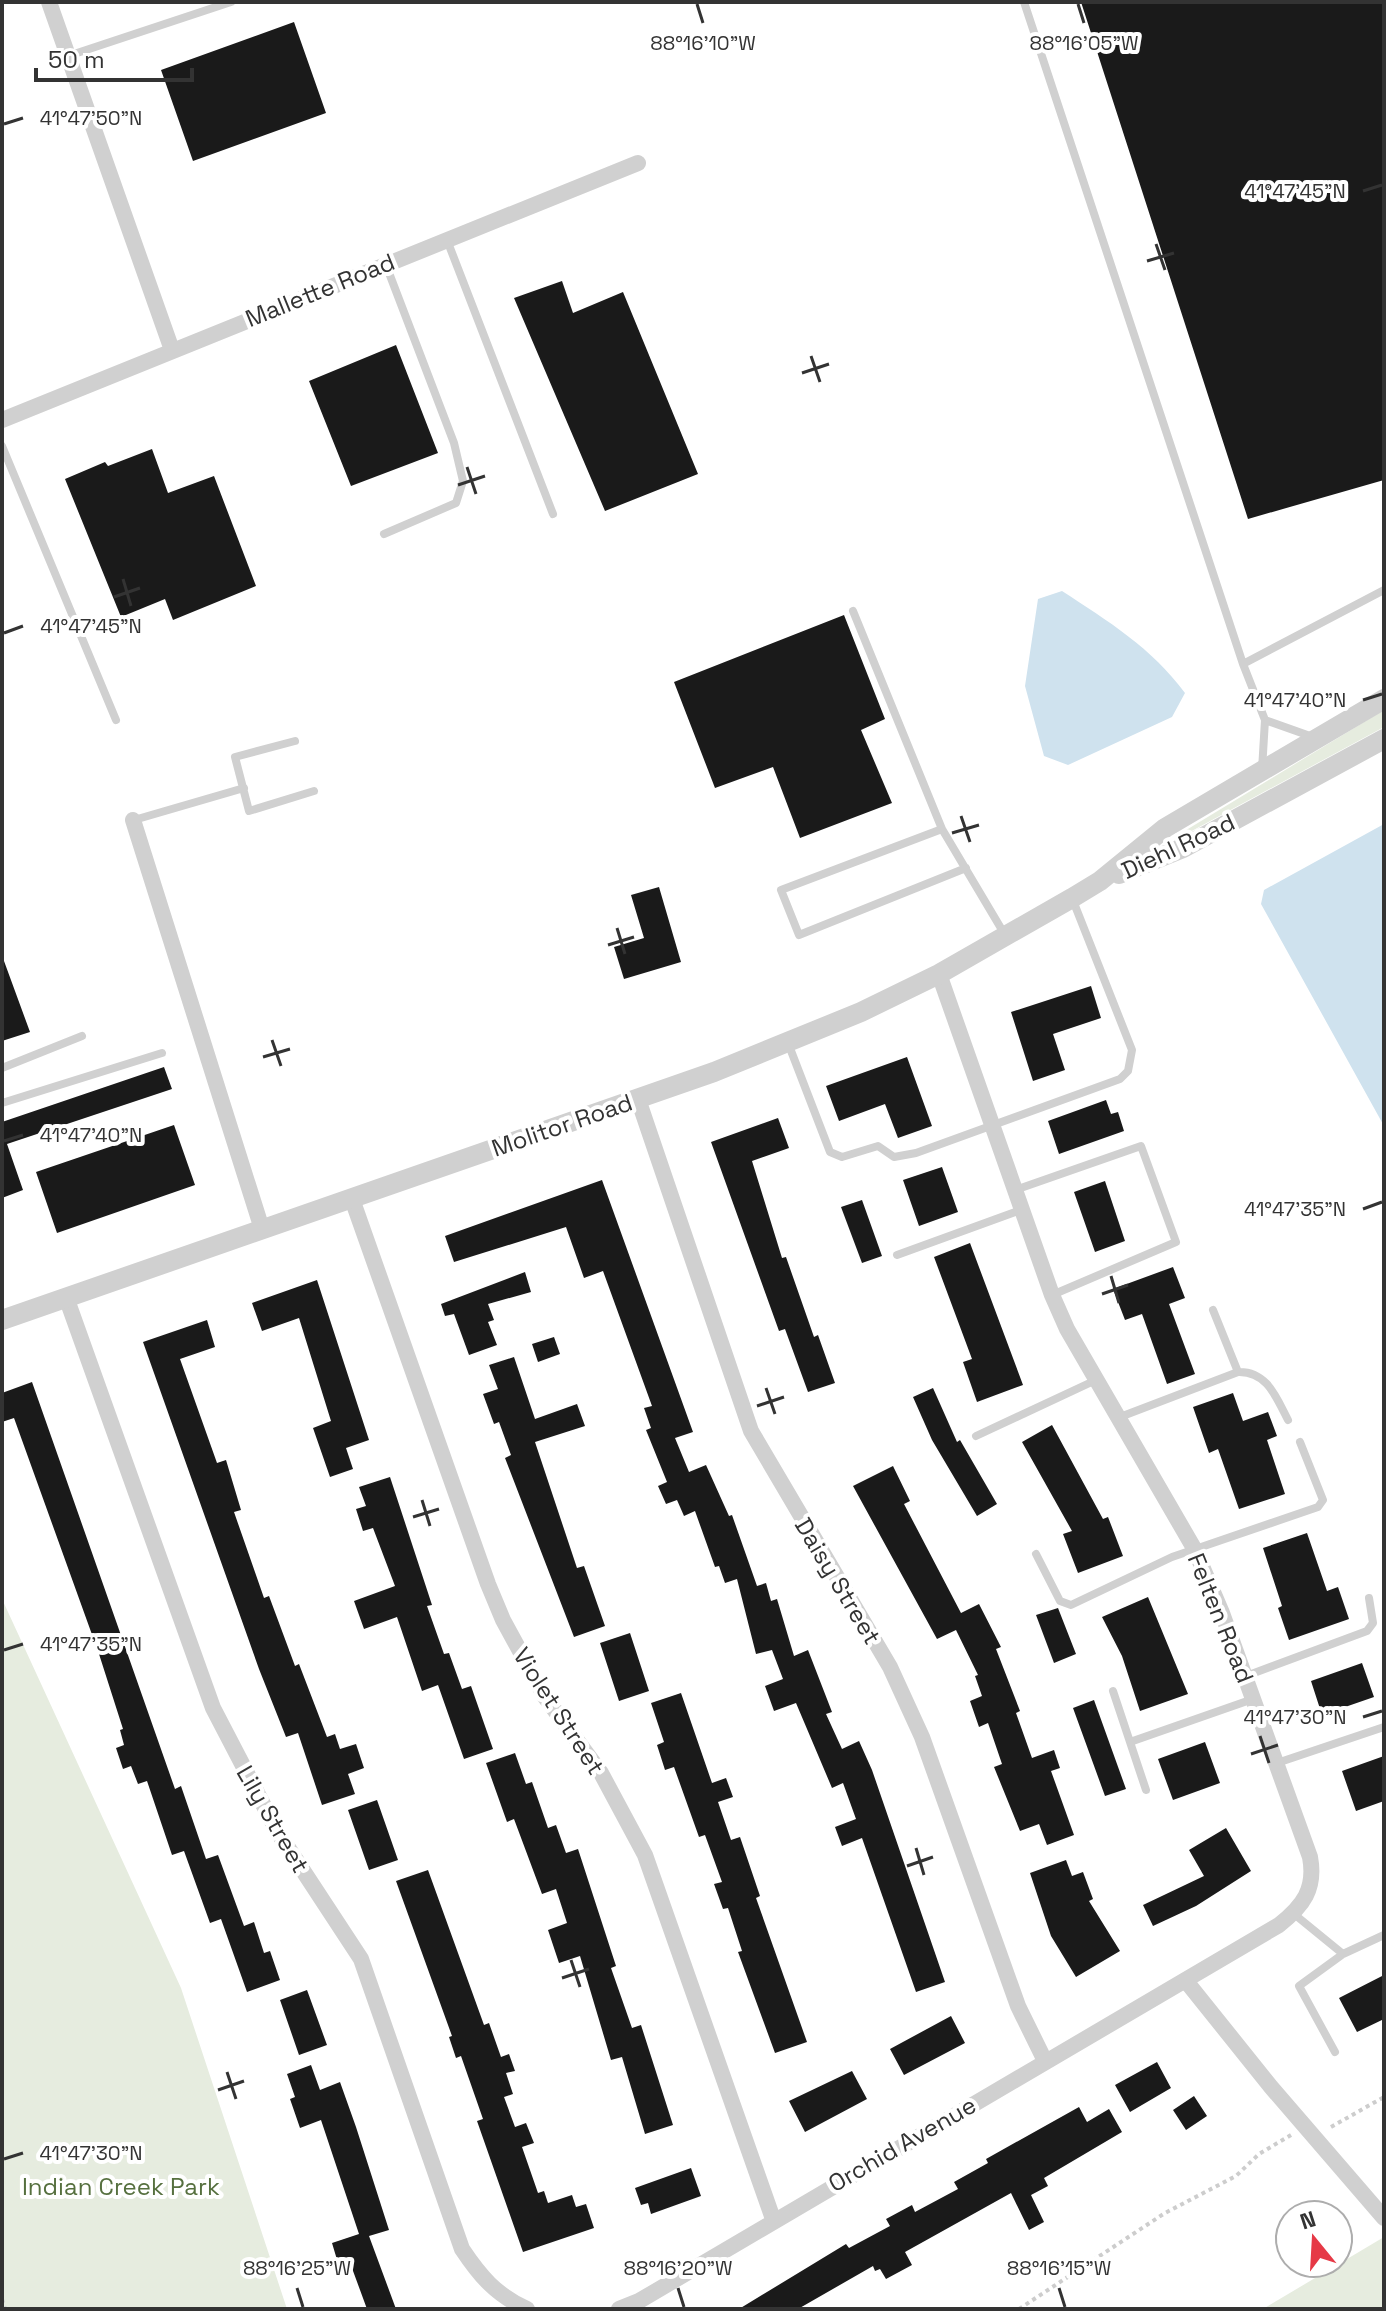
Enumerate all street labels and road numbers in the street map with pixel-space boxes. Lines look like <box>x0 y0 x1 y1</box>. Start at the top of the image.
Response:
street label: Mallette Road <box>241 246 399 334</box>
street label: Diehl Road <box>1116 806 1240 886</box>
street label: Molitor Road <box>487 1086 637 1164</box>
street label: Daisy Street <box>788 1512 888 1650</box>
street label: Felten Road <box>1181 1548 1261 1688</box>
street label: Violet Street <box>506 1641 612 1781</box>
street label: Lily Street <box>230 1760 316 1878</box>
street label: Orchid Avenue <box>823 2089 981 2199</box>

